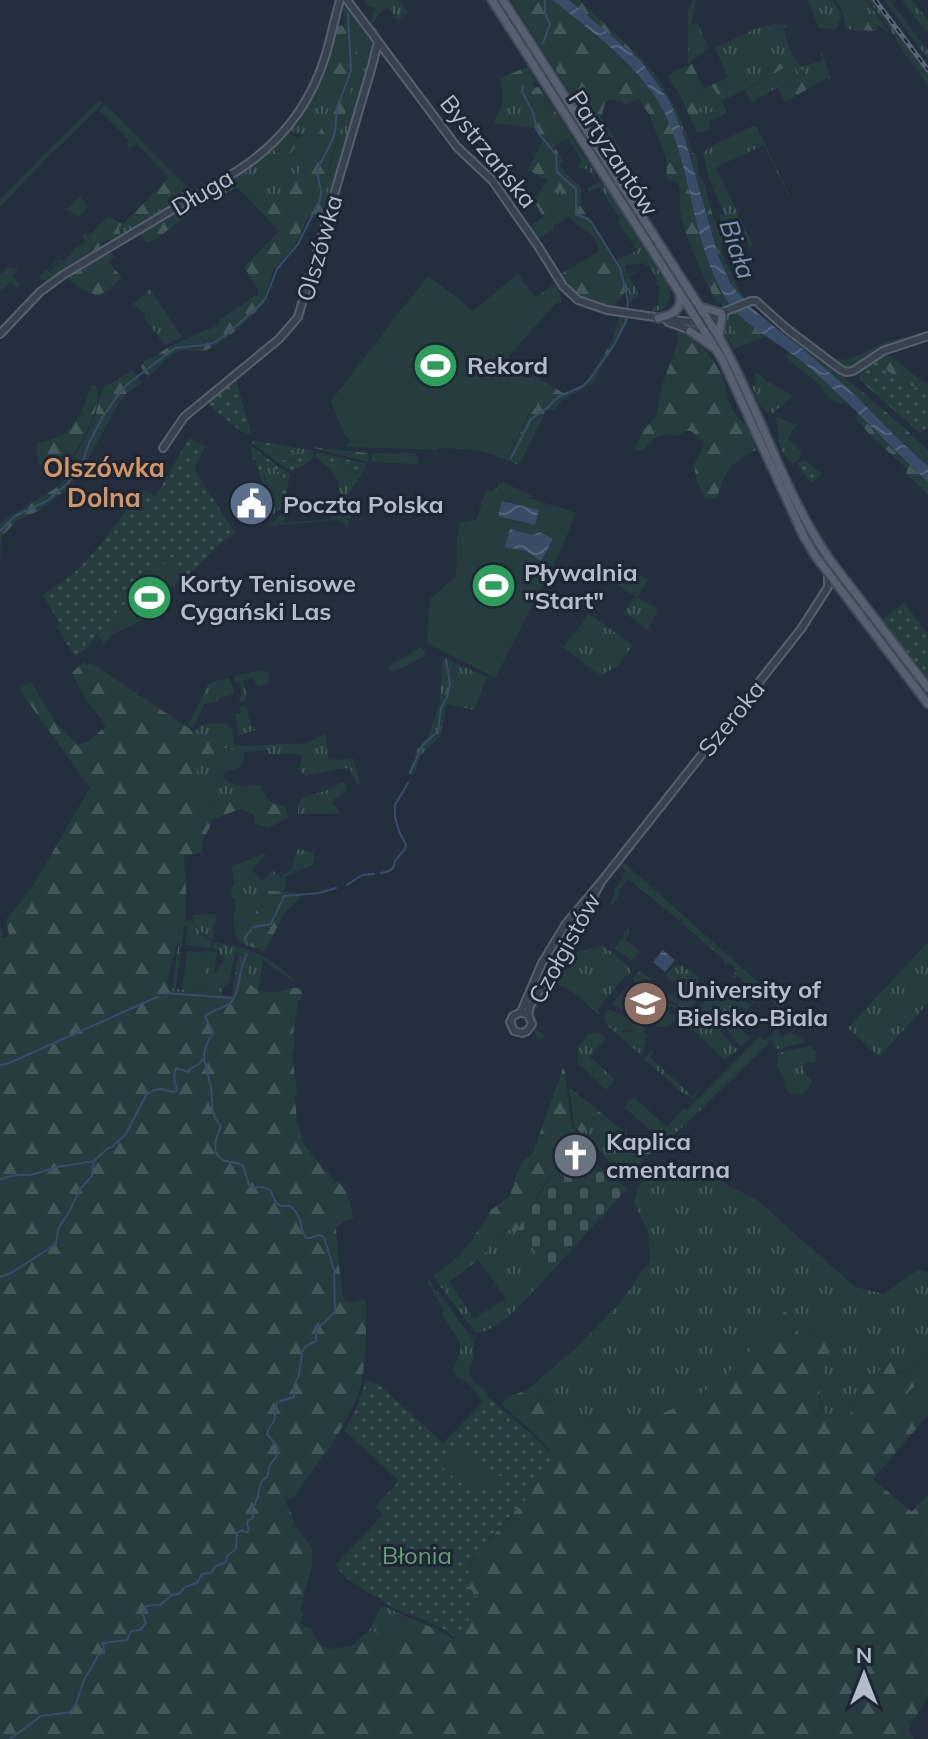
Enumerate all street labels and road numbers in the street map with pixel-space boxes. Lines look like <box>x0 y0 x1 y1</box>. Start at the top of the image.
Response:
street label: Partyzantów <box>562 85 666 221</box>
street label: Bystrzańska <box>434 88 544 214</box>
street label: Długa <box>166 162 238 222</box>
street label: Olszówka <box>290 191 348 305</box>
street label: Szeroka <box>691 674 771 762</box>
street label: Czołgistów <box>521 887 607 1009</box>

